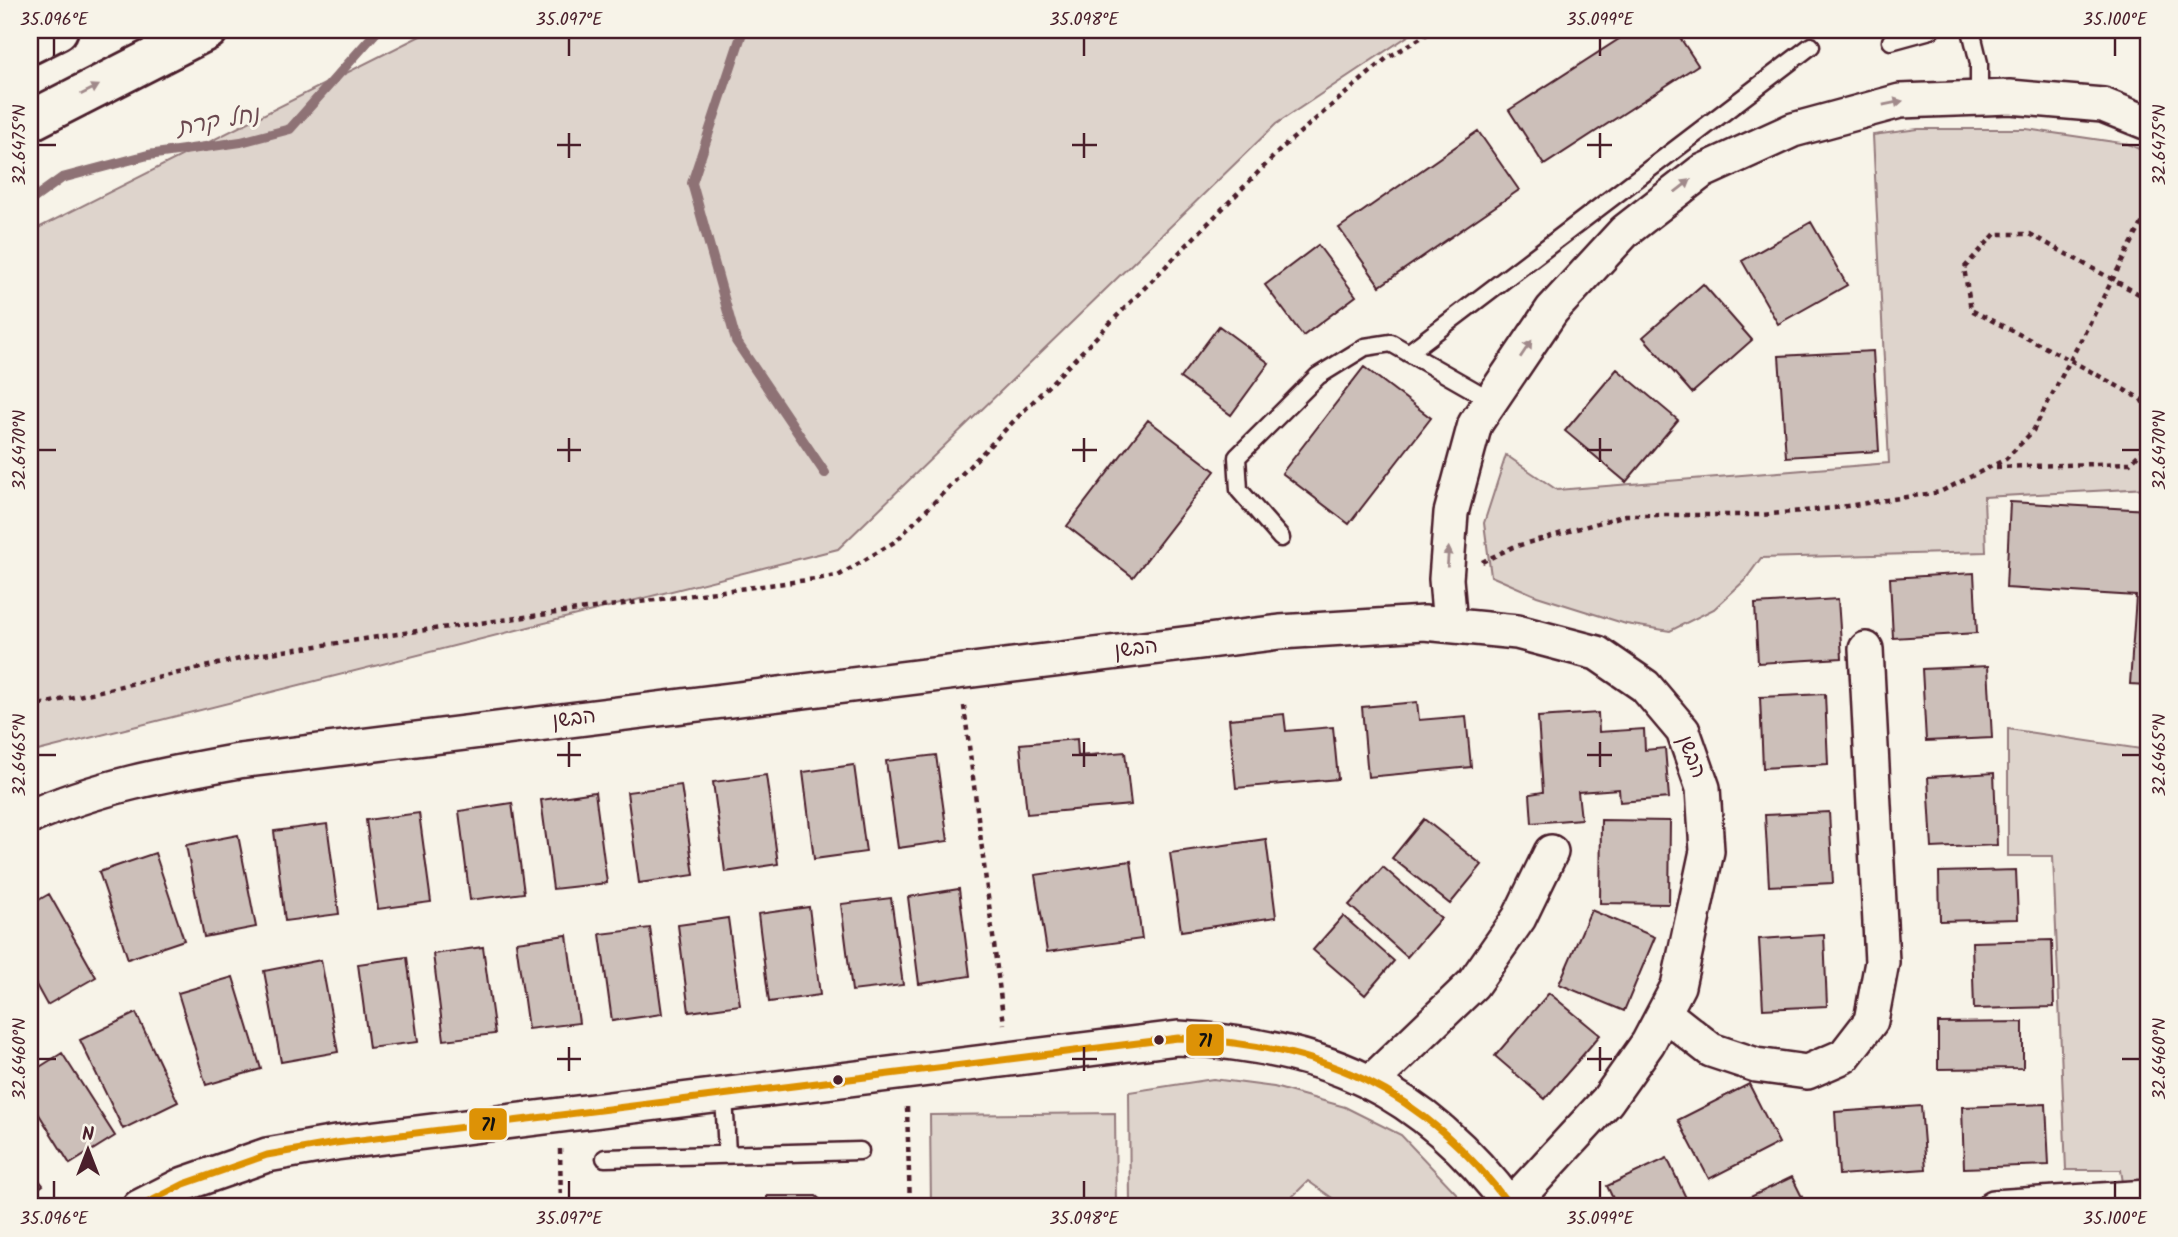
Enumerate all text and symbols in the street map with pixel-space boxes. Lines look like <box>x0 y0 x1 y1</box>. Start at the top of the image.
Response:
text: 35.096°E <box>20 6 89 35</box>
text: 35.097°E <box>536 6 603 35</box>
text: 35.098°E <box>1049 6 1119 35</box>
text: 35.099°E <box>1566 6 1634 35</box>
text: 35.100°E <box>2083 6 2148 35</box>
one-way arrow <box>81 85 101 97</box>
water label: נחל קרת <box>172 97 263 147</box>
one-way arrow <box>1882 98 1904 109</box>
text: 32.6475°N <box>6 104 35 186</box>
text: 32.6475°N <box>2146 104 2175 186</box>
one-way arrow <box>1673 178 1691 193</box>
one-way arrow <box>1519 340 1533 358</box>
text: 32.6470°N <box>6 410 35 490</box>
text: 32.6470°N <box>2146 410 2175 490</box>
one-way arrow <box>1442 546 1453 568</box>
street label: הבשן <box>1112 630 1160 668</box>
street label: הבשן <box>550 700 598 738</box>
text: 32.6465°N <box>6 714 35 796</box>
text: 32.6465°N <box>2146 714 2175 796</box>
street label: הבשן <box>1668 731 1714 783</box>
text: 32.6460°N <box>6 1018 35 1100</box>
text: 32.6460°N <box>2146 1018 2175 1100</box>
line badge: 71 <box>1185 1023 1225 1057</box>
text: 71 <box>1198 1027 1213 1057</box>
unlabelled marker <box>1152 1033 1166 1047</box>
unlabelled marker <box>831 1073 845 1087</box>
line badge: 71 <box>468 1107 508 1141</box>
text: 71 <box>481 1111 496 1141</box>
north arrow <box>52 1114 122 1184</box>
text: N <box>82 1120 94 1150</box>
text: 35.096°E <box>20 1205 89 1234</box>
text: 35.097°E <box>536 1205 603 1234</box>
text: 35.098°E <box>1049 1205 1119 1234</box>
text: 35.099°E <box>1566 1205 1634 1234</box>
text: 35.100°E <box>2083 1205 2148 1234</box>

